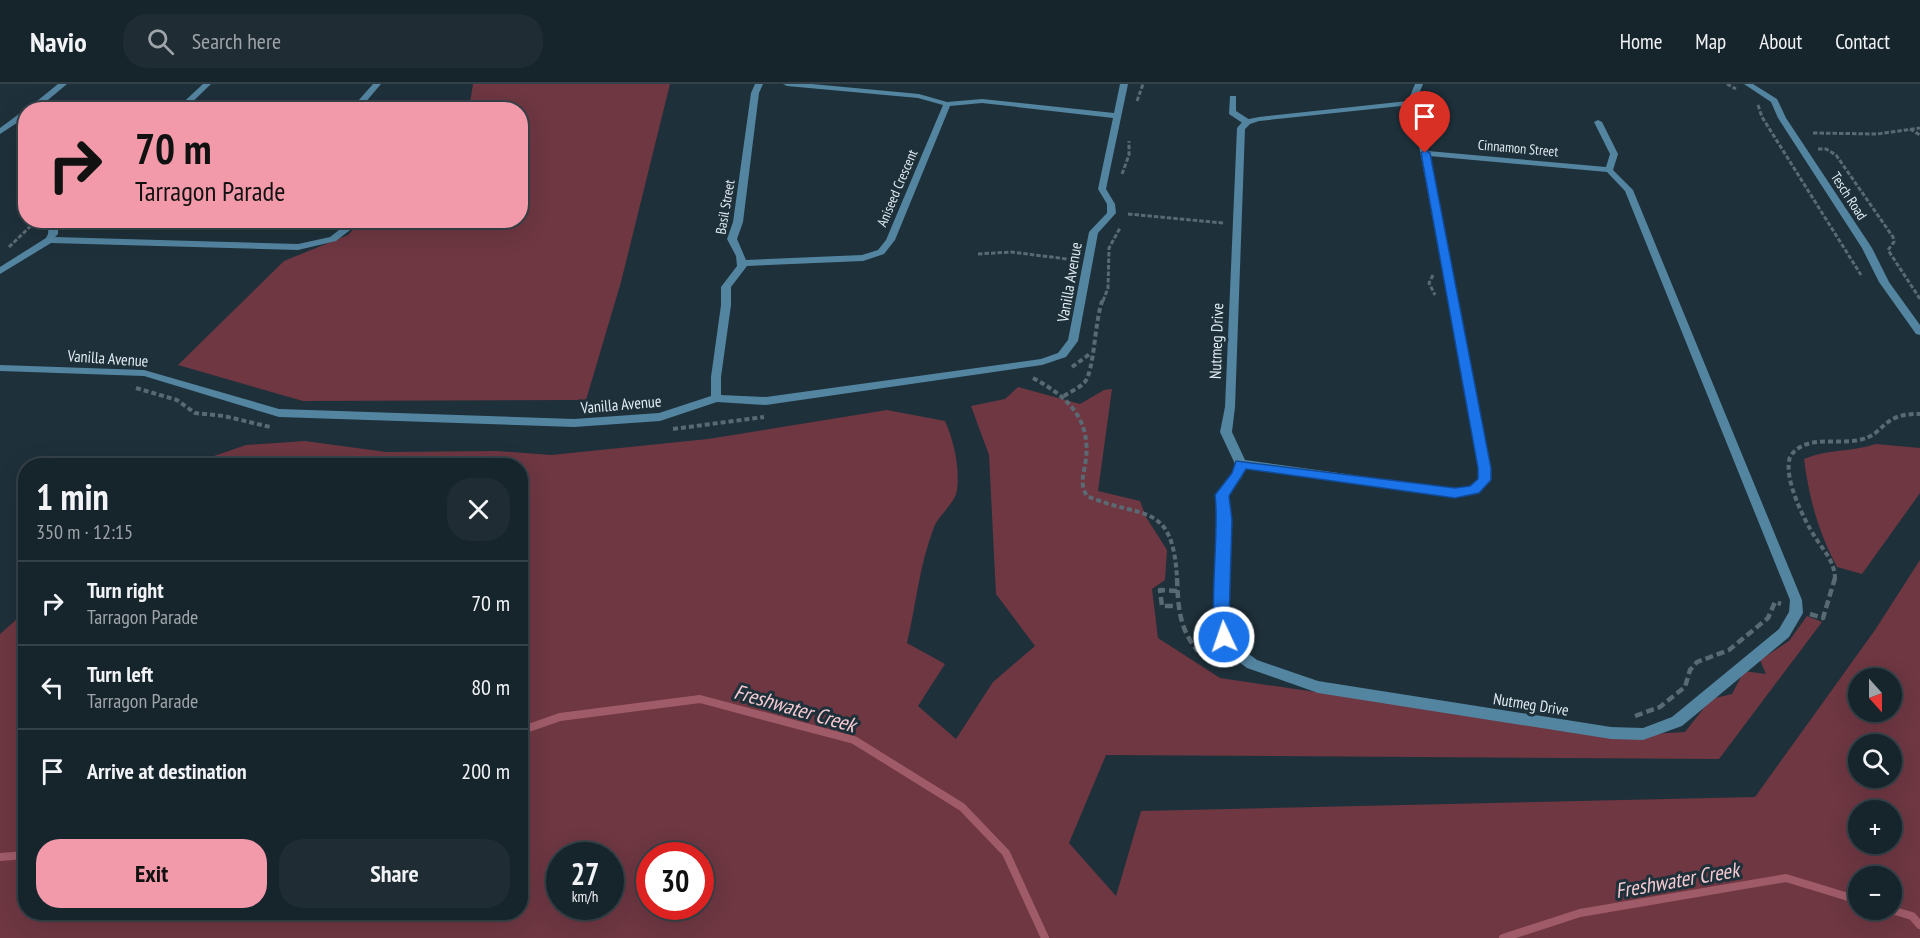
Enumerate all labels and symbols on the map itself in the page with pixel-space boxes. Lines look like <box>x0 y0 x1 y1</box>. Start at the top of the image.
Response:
pin <box>1399 91 1450 153</box>
street label: Cinnamon Street <box>1477 136 1559 160</box>
street label: Aniseed Crescent <box>873 147 921 229</box>
street label: Tesch Road <box>1827 169 1871 223</box>
street label: Basil Street <box>711 178 739 236</box>
street label: Vanilla Avenue <box>1052 240 1086 325</box>
street label: Nutmeg Drive <box>1205 303 1227 379</box>
street label: Vanilla Avenue <box>66 345 149 371</box>
street label: Vanilla Avenue <box>579 391 662 418</box>
position arrow <box>1192 605 1256 669</box>
north arrow <box>1848 668 1902 722</box>
water label: Freshwater Creek <box>731 678 862 739</box>
street label: Nutmeg Drive <box>1492 688 1570 720</box>
speed limit sign: 30 <box>636 842 714 920</box>
water label: Freshwater Creek <box>1613 855 1744 904</box>

